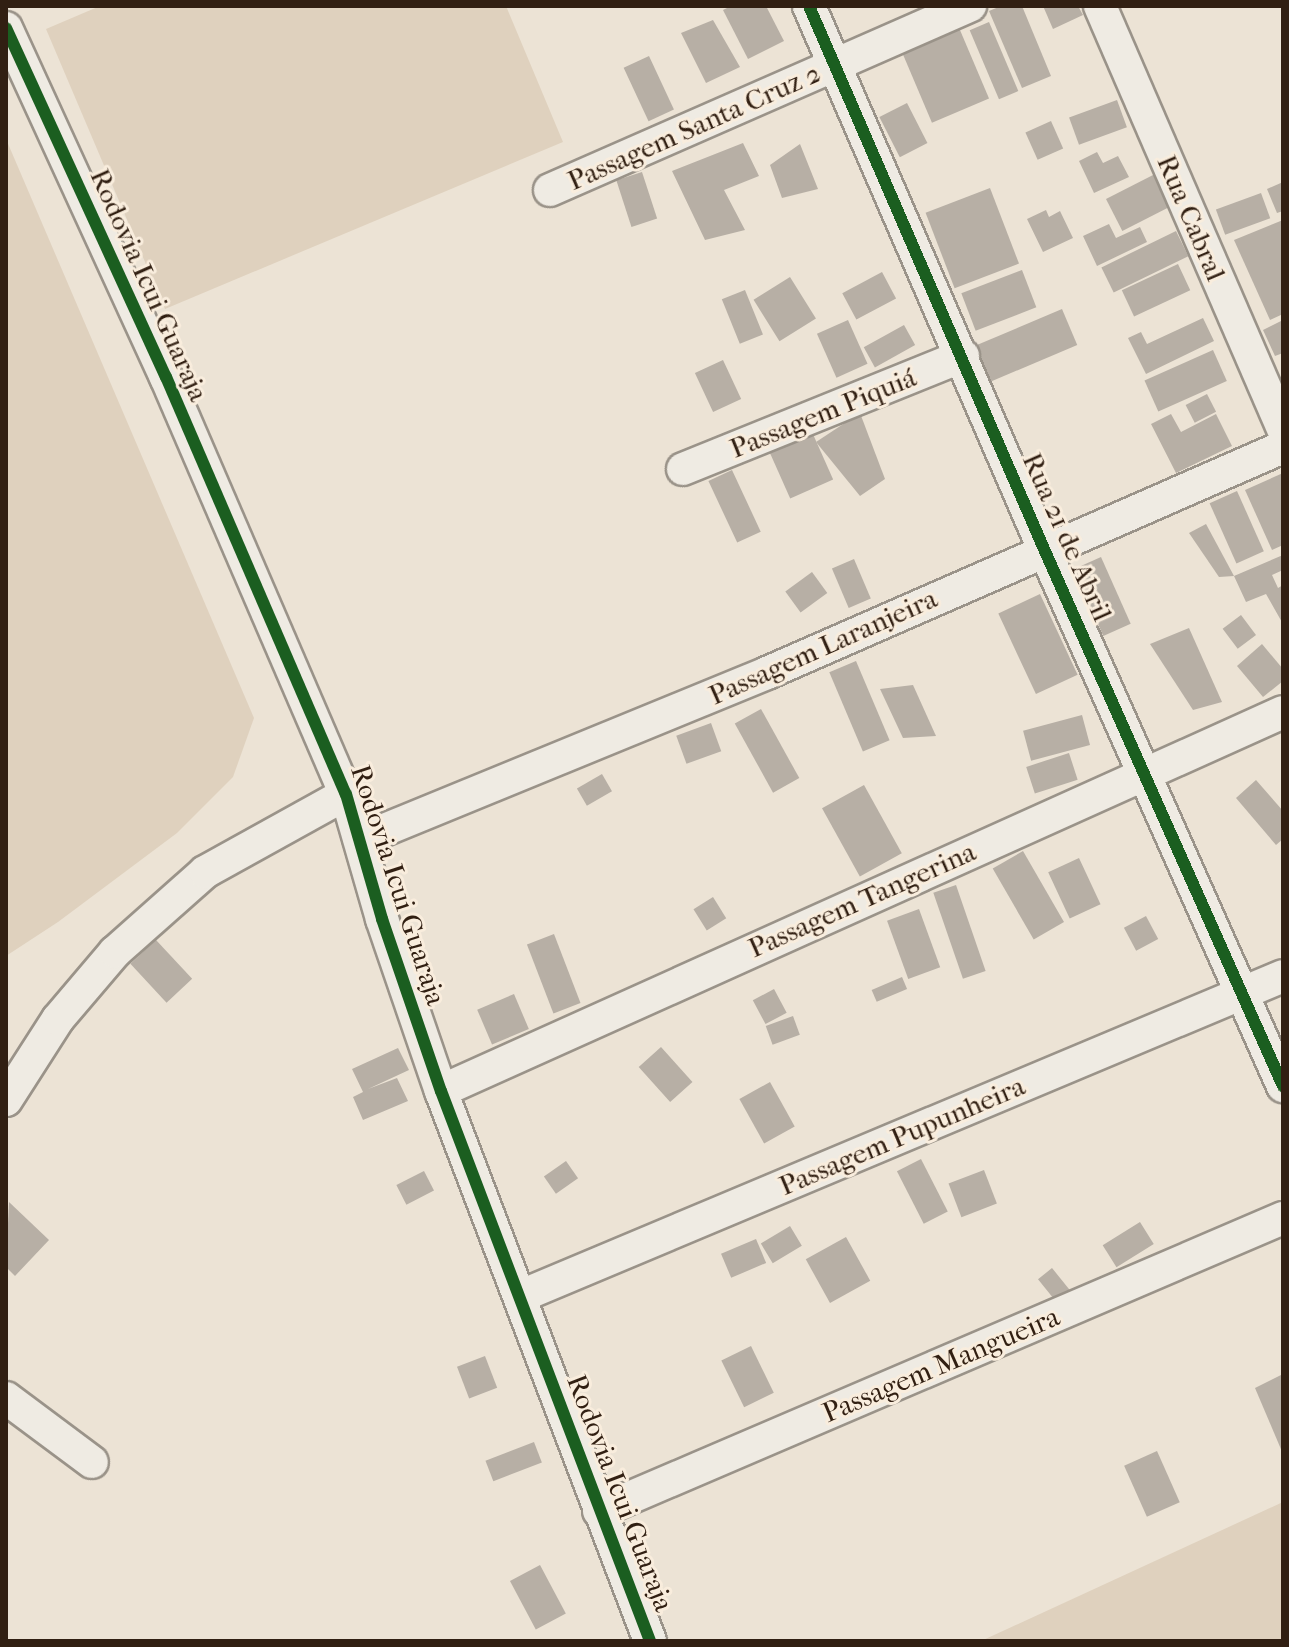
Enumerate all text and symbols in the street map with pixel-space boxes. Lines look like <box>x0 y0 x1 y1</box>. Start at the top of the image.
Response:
street label: Passagem Santa Cruz 2 <box>562 56 826 198</box>
street label: Rua Cabral <box>1149 150 1233 286</box>
street label: Rodovia Icui Guaraja <box>83 164 215 406</box>
street label: Passagem Piquiá <box>725 360 921 466</box>
street label: Rua 21 de Abril <box>1015 448 1119 626</box>
street label: Passagem Laranjeira <box>704 582 942 712</box>
street label: Rodovia Icui Guaraja <box>343 760 453 1010</box>
street label: Passagem Tangerina <box>743 835 981 965</box>
street label: Passagem Pupunheira <box>774 1069 1030 1203</box>
street label: Passagem Mangueira <box>817 1300 1065 1430</box>
street label: Rodovia Icui Guaraja <box>559 1370 681 1616</box>

